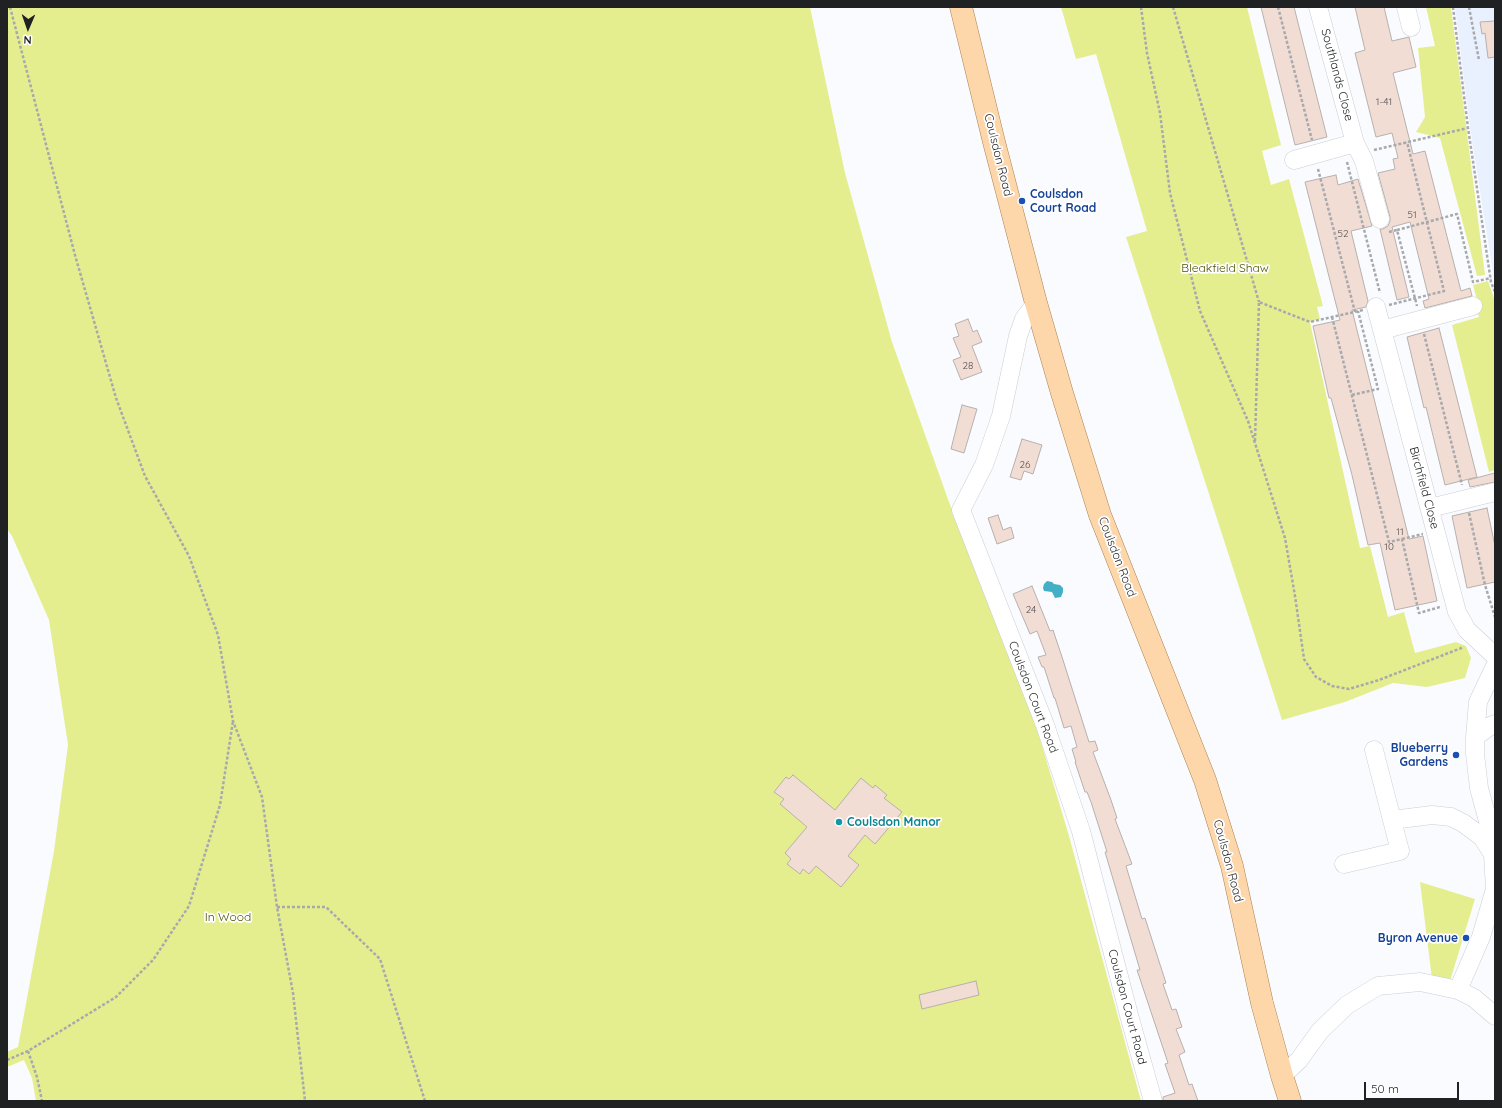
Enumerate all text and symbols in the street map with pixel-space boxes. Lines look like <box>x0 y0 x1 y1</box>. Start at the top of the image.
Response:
north arrow <box>8 8 48 48</box>
street label: Southlands Close <box>1318 27 1356 123</box>
text: N <box>23 33 32 47</box>
house number: 1-41 <box>1376 96 1392 108</box>
street label: Coulsdon Road <box>981 112 1015 198</box>
place label: Coulsdon Court Road <box>1030 187 1096 215</box>
marker: Coulsdon Court Road <box>1017 196 1027 206</box>
house number: 51 <box>1407 209 1417 221</box>
house number: 52 <box>1338 228 1348 240</box>
park label: Bleakfield Shaw <box>1181 261 1269 275</box>
house number: 28 <box>963 360 973 372</box>
street label: Birchfield Close <box>1406 445 1442 531</box>
house number: 26 <box>1020 459 1030 471</box>
street label: Coulsdon Road <box>1095 515 1139 599</box>
house number: 11 <box>1396 526 1404 538</box>
house number: 10 <box>1384 541 1394 553</box>
house number: 24 <box>1026 604 1036 616</box>
street label: Coulsdon Court Road <box>1005 639 1061 755</box>
place label: Blueberry Gardens <box>1391 741 1448 769</box>
marker: Blueberry Gardens <box>1451 750 1461 760</box>
place label: Coulsdon Manor <box>847 815 941 829</box>
marker: Coulsdon Manor <box>834 817 844 827</box>
street label: Coulsdon Road <box>1210 818 1246 904</box>
park label: In Wood <box>205 910 251 924</box>
place label: Byron Avenue <box>1378 931 1458 945</box>
marker: Byron Avenue <box>1461 933 1471 943</box>
street label: Coulsdon Court Road <box>1105 948 1149 1066</box>
scale bar <box>1366 1074 1461 1100</box>
text: 50 m <box>1371 1081 1399 1096</box>

